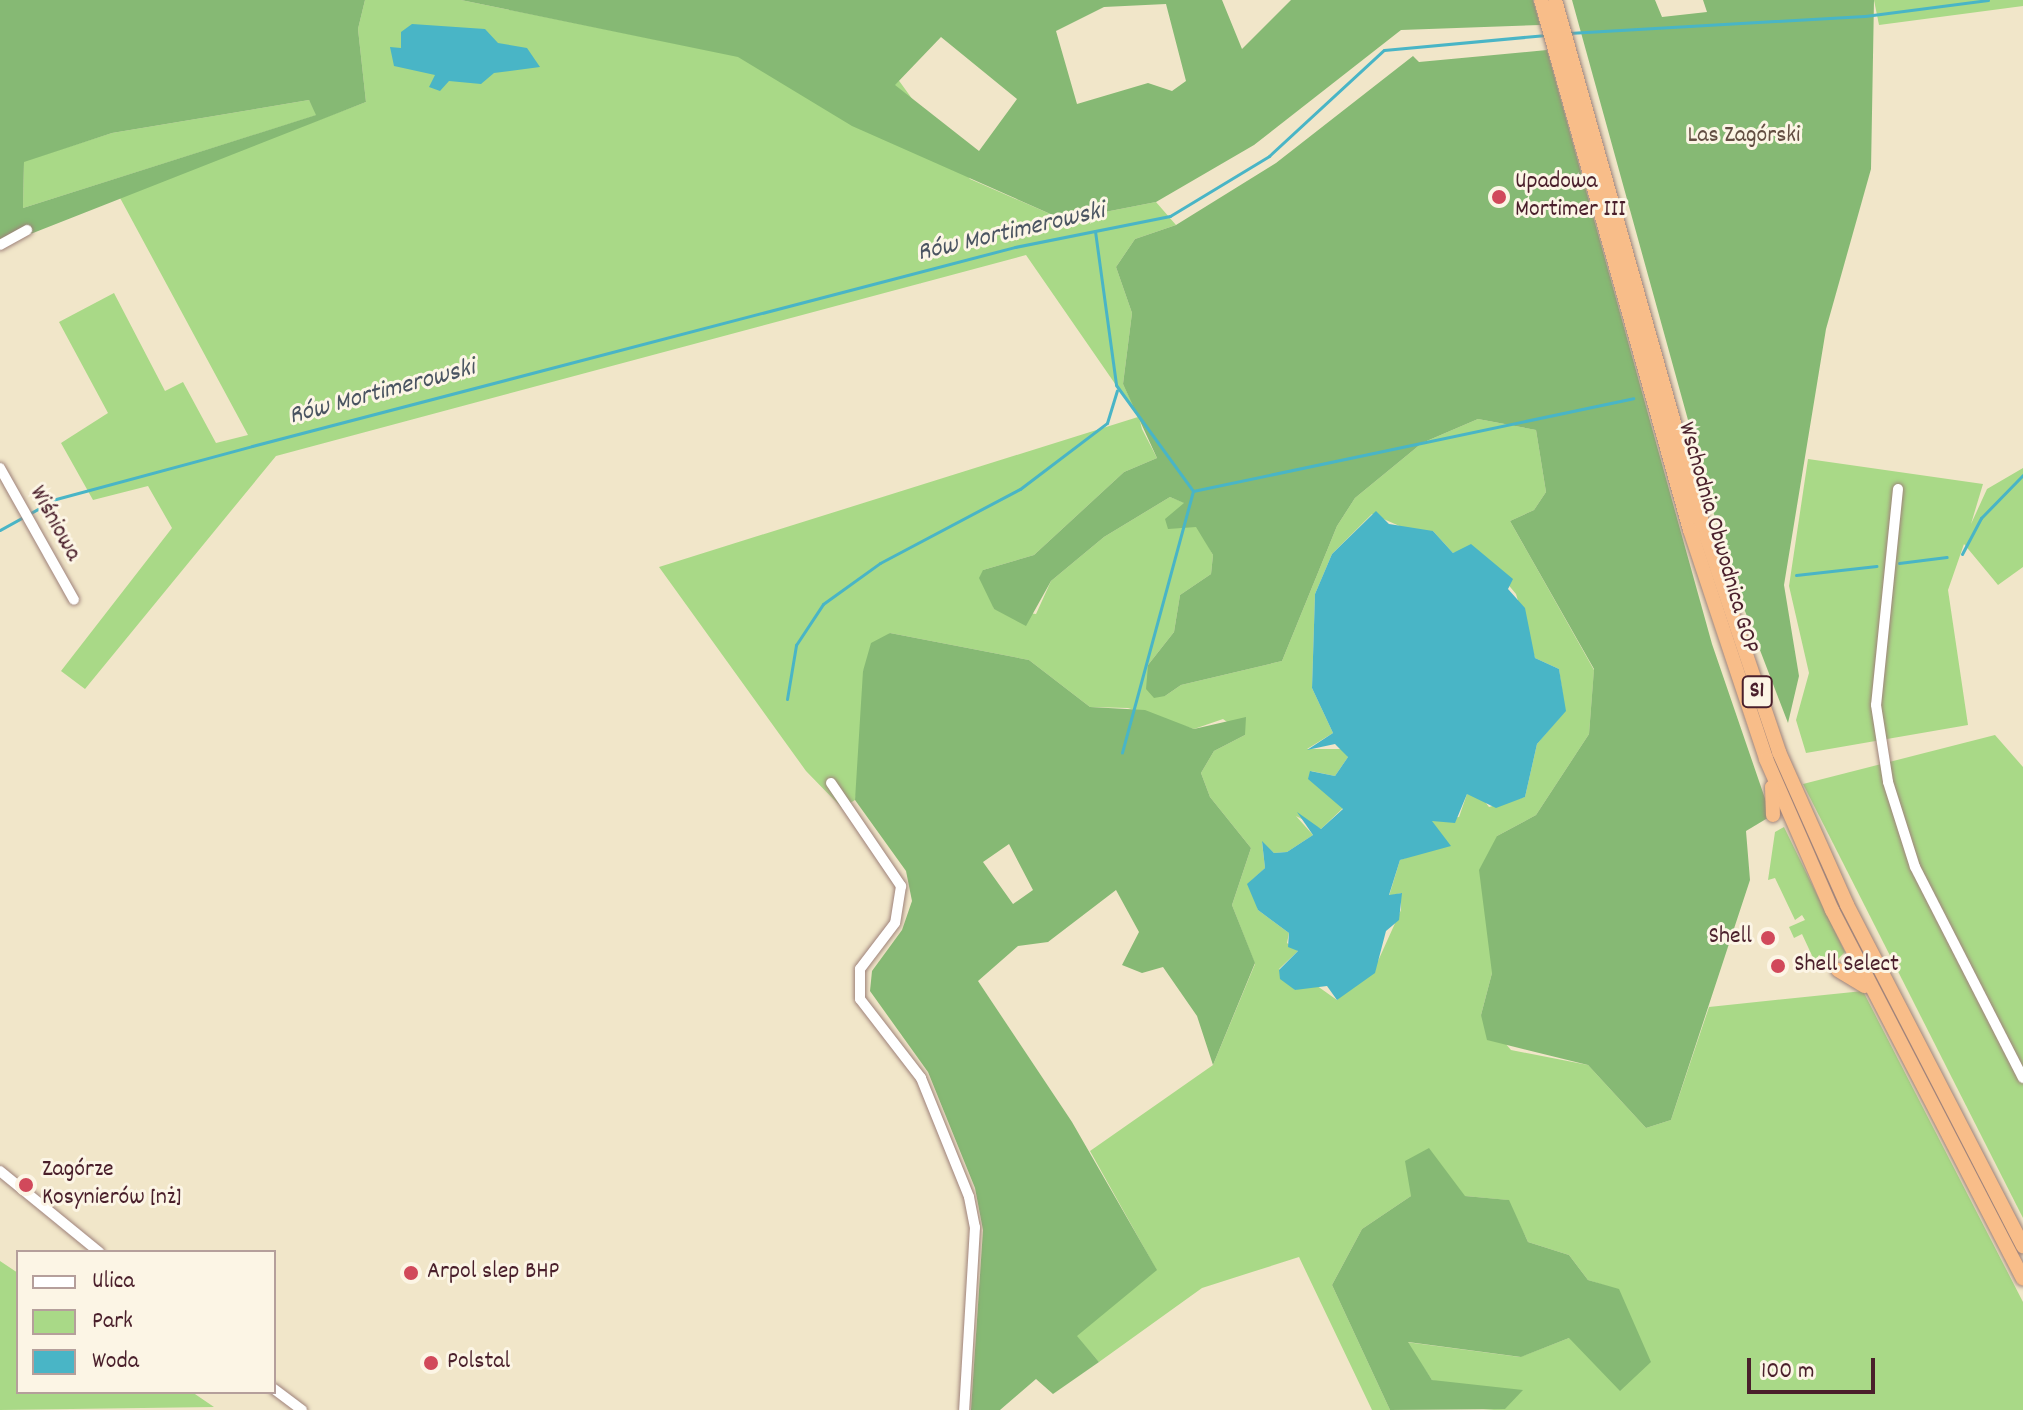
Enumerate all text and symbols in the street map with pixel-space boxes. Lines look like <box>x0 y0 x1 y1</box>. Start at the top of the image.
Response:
park label: Las Zagórski <box>1688 123 1800 151</box>
place label: Upadowa Mortimer III <box>1515 169 1626 225</box>
marker: Upadowa Mortimer III <box>1490 188 1508 206</box>
water label: Rów Mortimerowski <box>914 196 1108 270</box>
water label: Rów Mortimerowski <box>286 353 478 433</box>
street label: Wschodnia Obwodnica GOP <box>1670 419 1764 657</box>
street label: Wiśniowa <box>22 481 86 567</box>
road number: S1 <box>1741 674 1773 710</box>
place label: Shell <box>1708 924 1752 952</box>
marker: Shell <box>1759 929 1777 947</box>
place label: Shell Select <box>1794 952 1899 980</box>
marker: Shell Select <box>1769 957 1787 975</box>
place label: Zagórze Kosynierów [nż] <box>42 1157 181 1213</box>
marker: Zagórze Kosynierów [nż] <box>17 1176 35 1194</box>
legend <box>16 1250 276 1394</box>
place label: Arpol slep BHP <box>427 1259 559 1287</box>
marker: Arpol slep BHP <box>402 1264 420 1282</box>
text: Ulica <box>92 1265 135 1299</box>
text: Park <box>92 1305 133 1339</box>
scale bar <box>1751 1342 1879 1392</box>
text: Woda <box>92 1345 139 1379</box>
place label: Polstal <box>447 1349 510 1377</box>
marker: Polstal <box>422 1354 440 1372</box>
text: 100 m <box>1761 1355 1814 1389</box>

